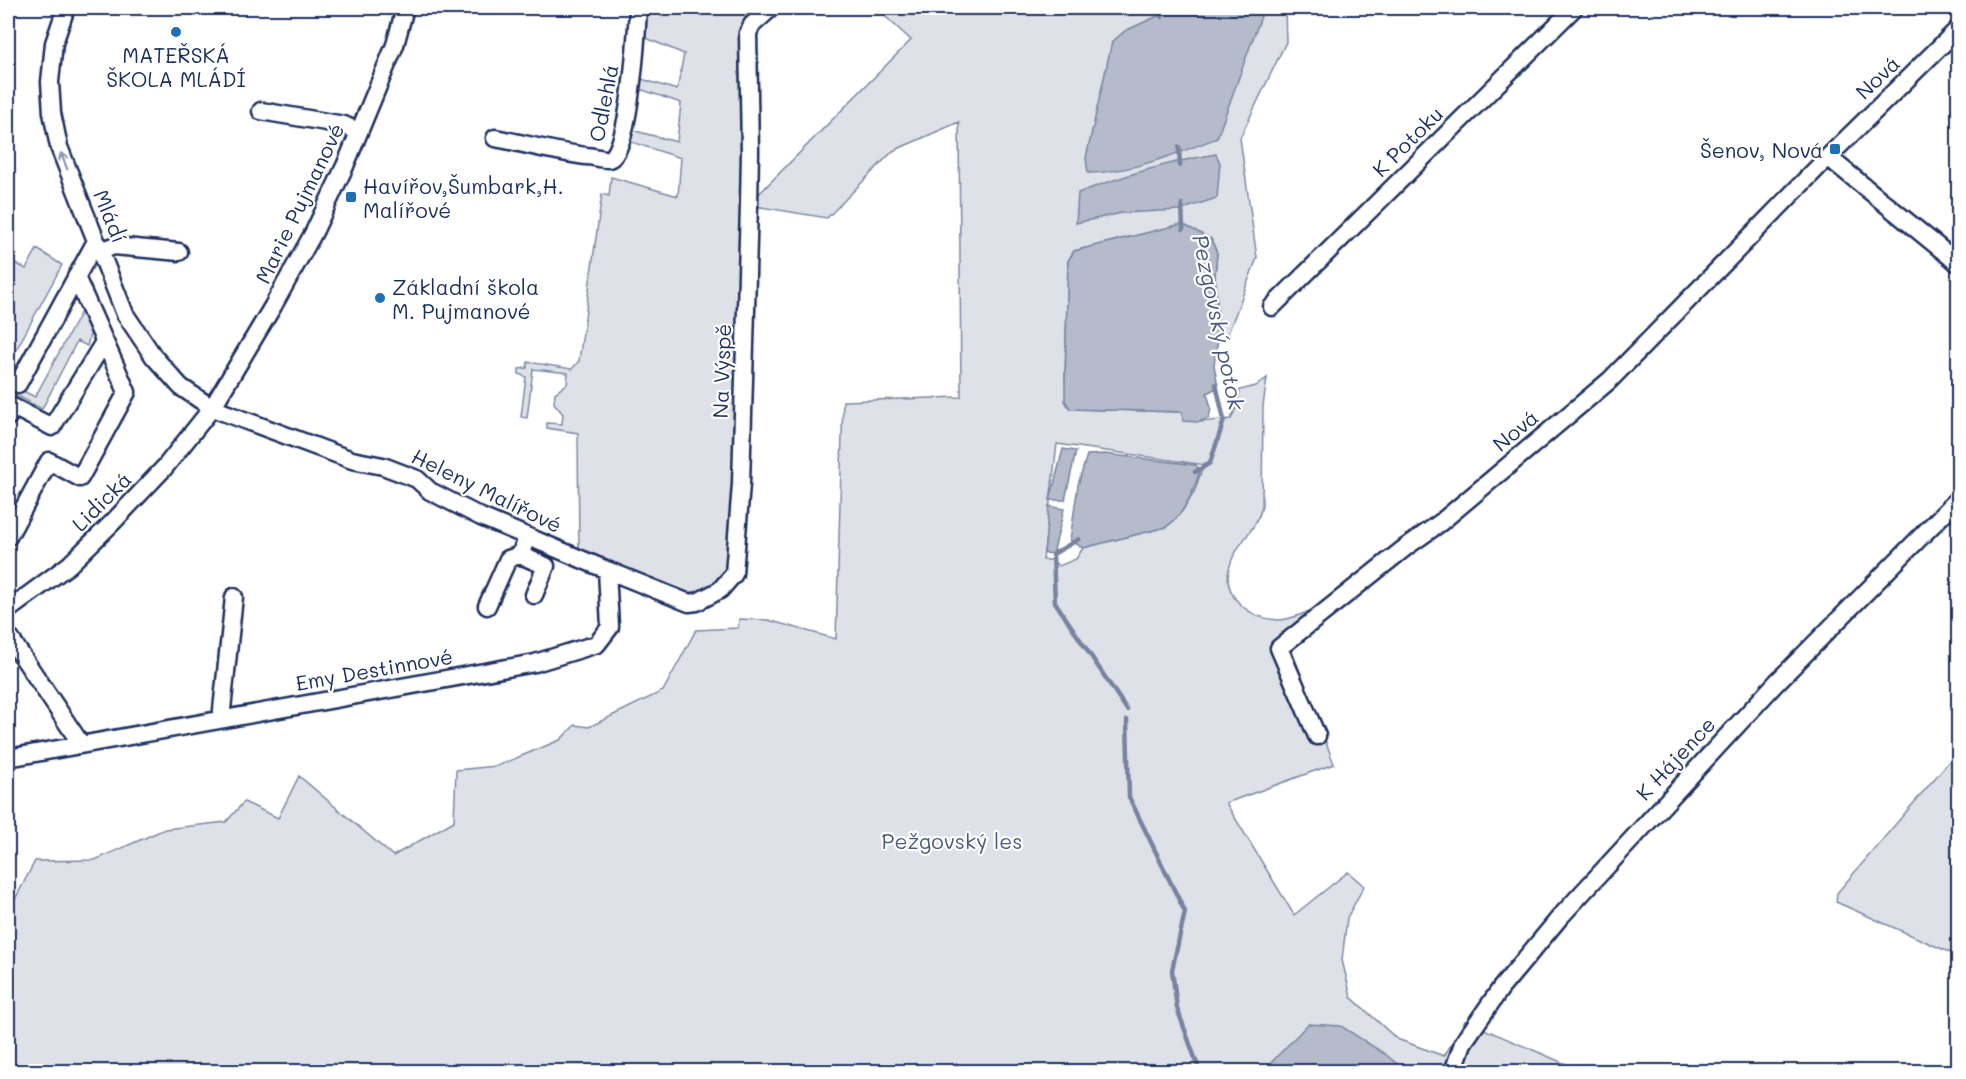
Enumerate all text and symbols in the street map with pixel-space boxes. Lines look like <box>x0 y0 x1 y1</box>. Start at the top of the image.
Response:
marker: MATEŘSKÁ ŠKOLA MLÁDÍ <box>169 25 183 39</box>
place label: MATEŘSKÁ ŠKOLA MLÁDÍ <box>106 41 246 92</box>
street label: Nová <box>1849 49 1905 105</box>
street label: Odlehlá <box>582 62 624 144</box>
street label: K Potoku <box>1366 100 1448 182</box>
street label: Marie Pujmanové <box>248 118 350 288</box>
place label: Šenov, Nová <box>1700 136 1823 163</box>
marker: Šenov, Nová <box>1828 142 1842 156</box>
one-way arrow <box>58 152 69 171</box>
place label: Havířov,Šumbark,H. Malířové <box>363 172 564 223</box>
street label: Mládí <box>88 185 134 247</box>
marker: Havířov,Šumbark,H. Malířové <box>344 190 358 204</box>
water label: Pezgovský potok <box>1186 232 1252 414</box>
place label: Základní škola M. Pujmanové <box>392 273 539 324</box>
marker: Základní škola M. Pujmanové <box>373 291 387 305</box>
street label: Na Výspě <box>706 323 736 419</box>
street label: Nová <box>1487 403 1543 457</box>
street label: Heleny Malířové <box>408 442 566 538</box>
street label: Lidická <box>65 465 137 537</box>
street label: Emy Destinnové <box>293 642 455 696</box>
street label: K Hájence <box>1629 711 1721 805</box>
park label: Pežgovský les <box>882 827 1022 854</box>

